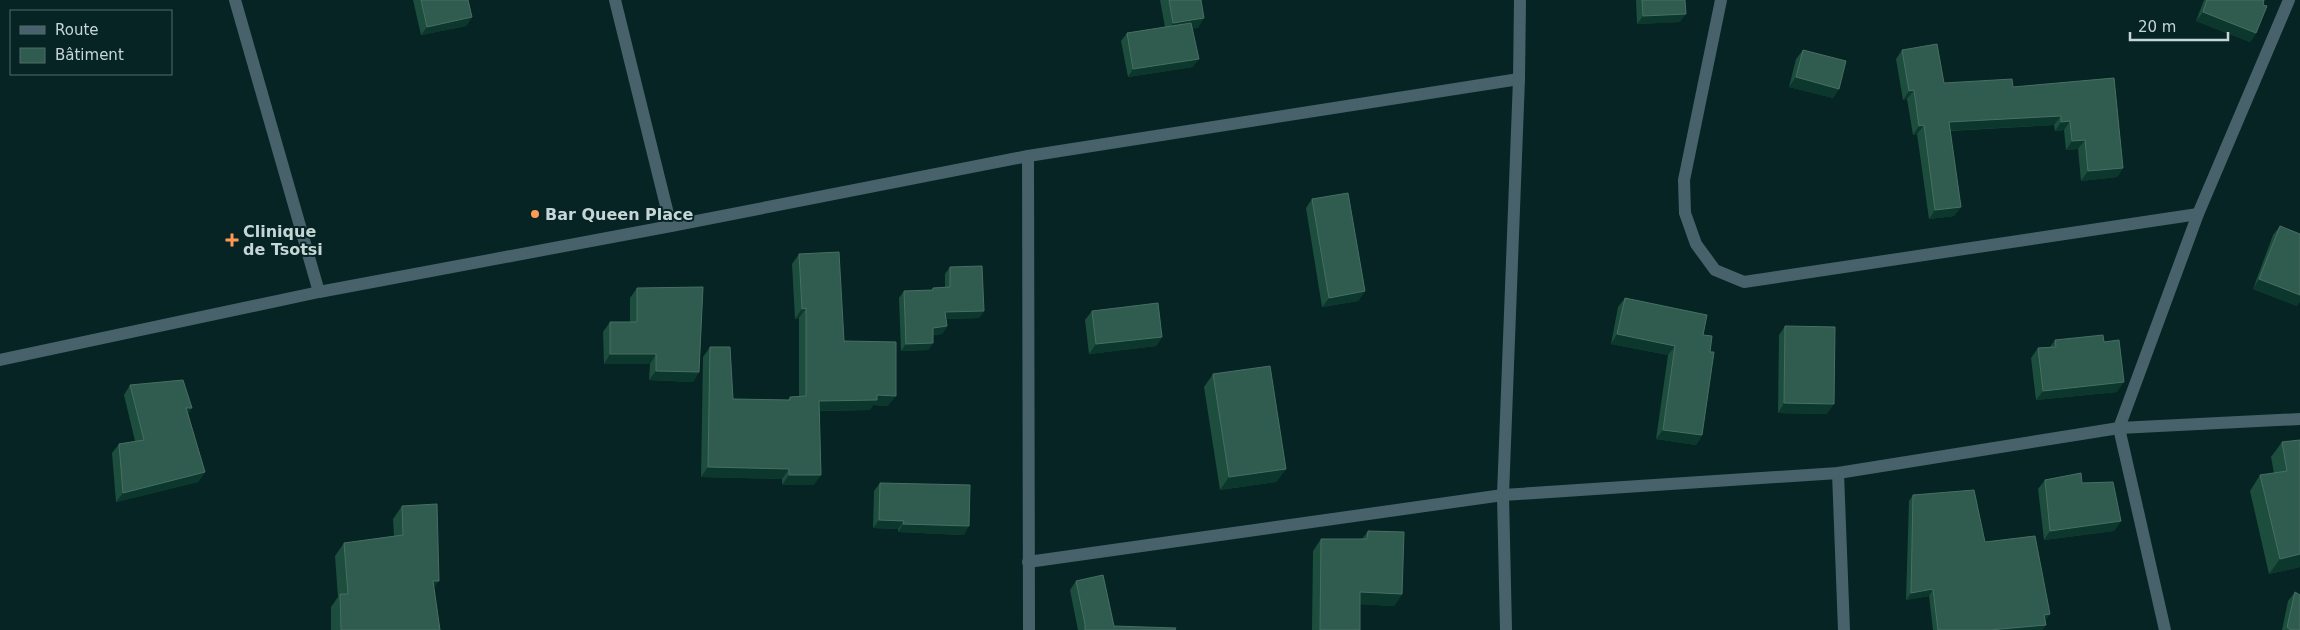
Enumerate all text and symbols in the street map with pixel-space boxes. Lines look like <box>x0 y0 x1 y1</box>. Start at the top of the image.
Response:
legend <box>10 10 172 75</box>
scale bar <box>2130 10 2228 42</box>
text: 20 m <box>2138 18 2176 36</box>
text: Route <box>55 21 99 39</box>
text: Bâtiment <box>55 46 124 64</box>
place label: Bar Queen Place <box>545 205 694 224</box>
marker: Bar Queen Place <box>529 208 541 220</box>
place label: Clinique de Tsotsi <box>243 222 323 259</box>
marker: Clinique de Tsotsi <box>225 233 239 247</box>

